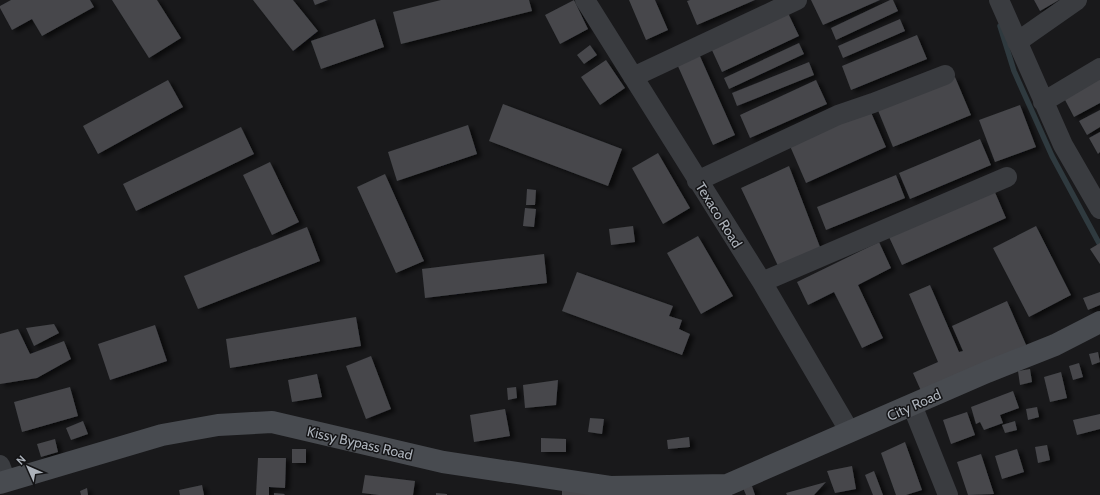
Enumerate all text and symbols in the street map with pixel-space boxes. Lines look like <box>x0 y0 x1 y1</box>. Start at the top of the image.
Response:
street label: Texaco Road <box>692 179 746 251</box>
street label: City Road <box>884 385 944 425</box>
street label: Kissy Bypass Road <box>305 422 415 464</box>
north arrow <box>8 447 48 487</box>
text: N <box>13 452 29 468</box>

